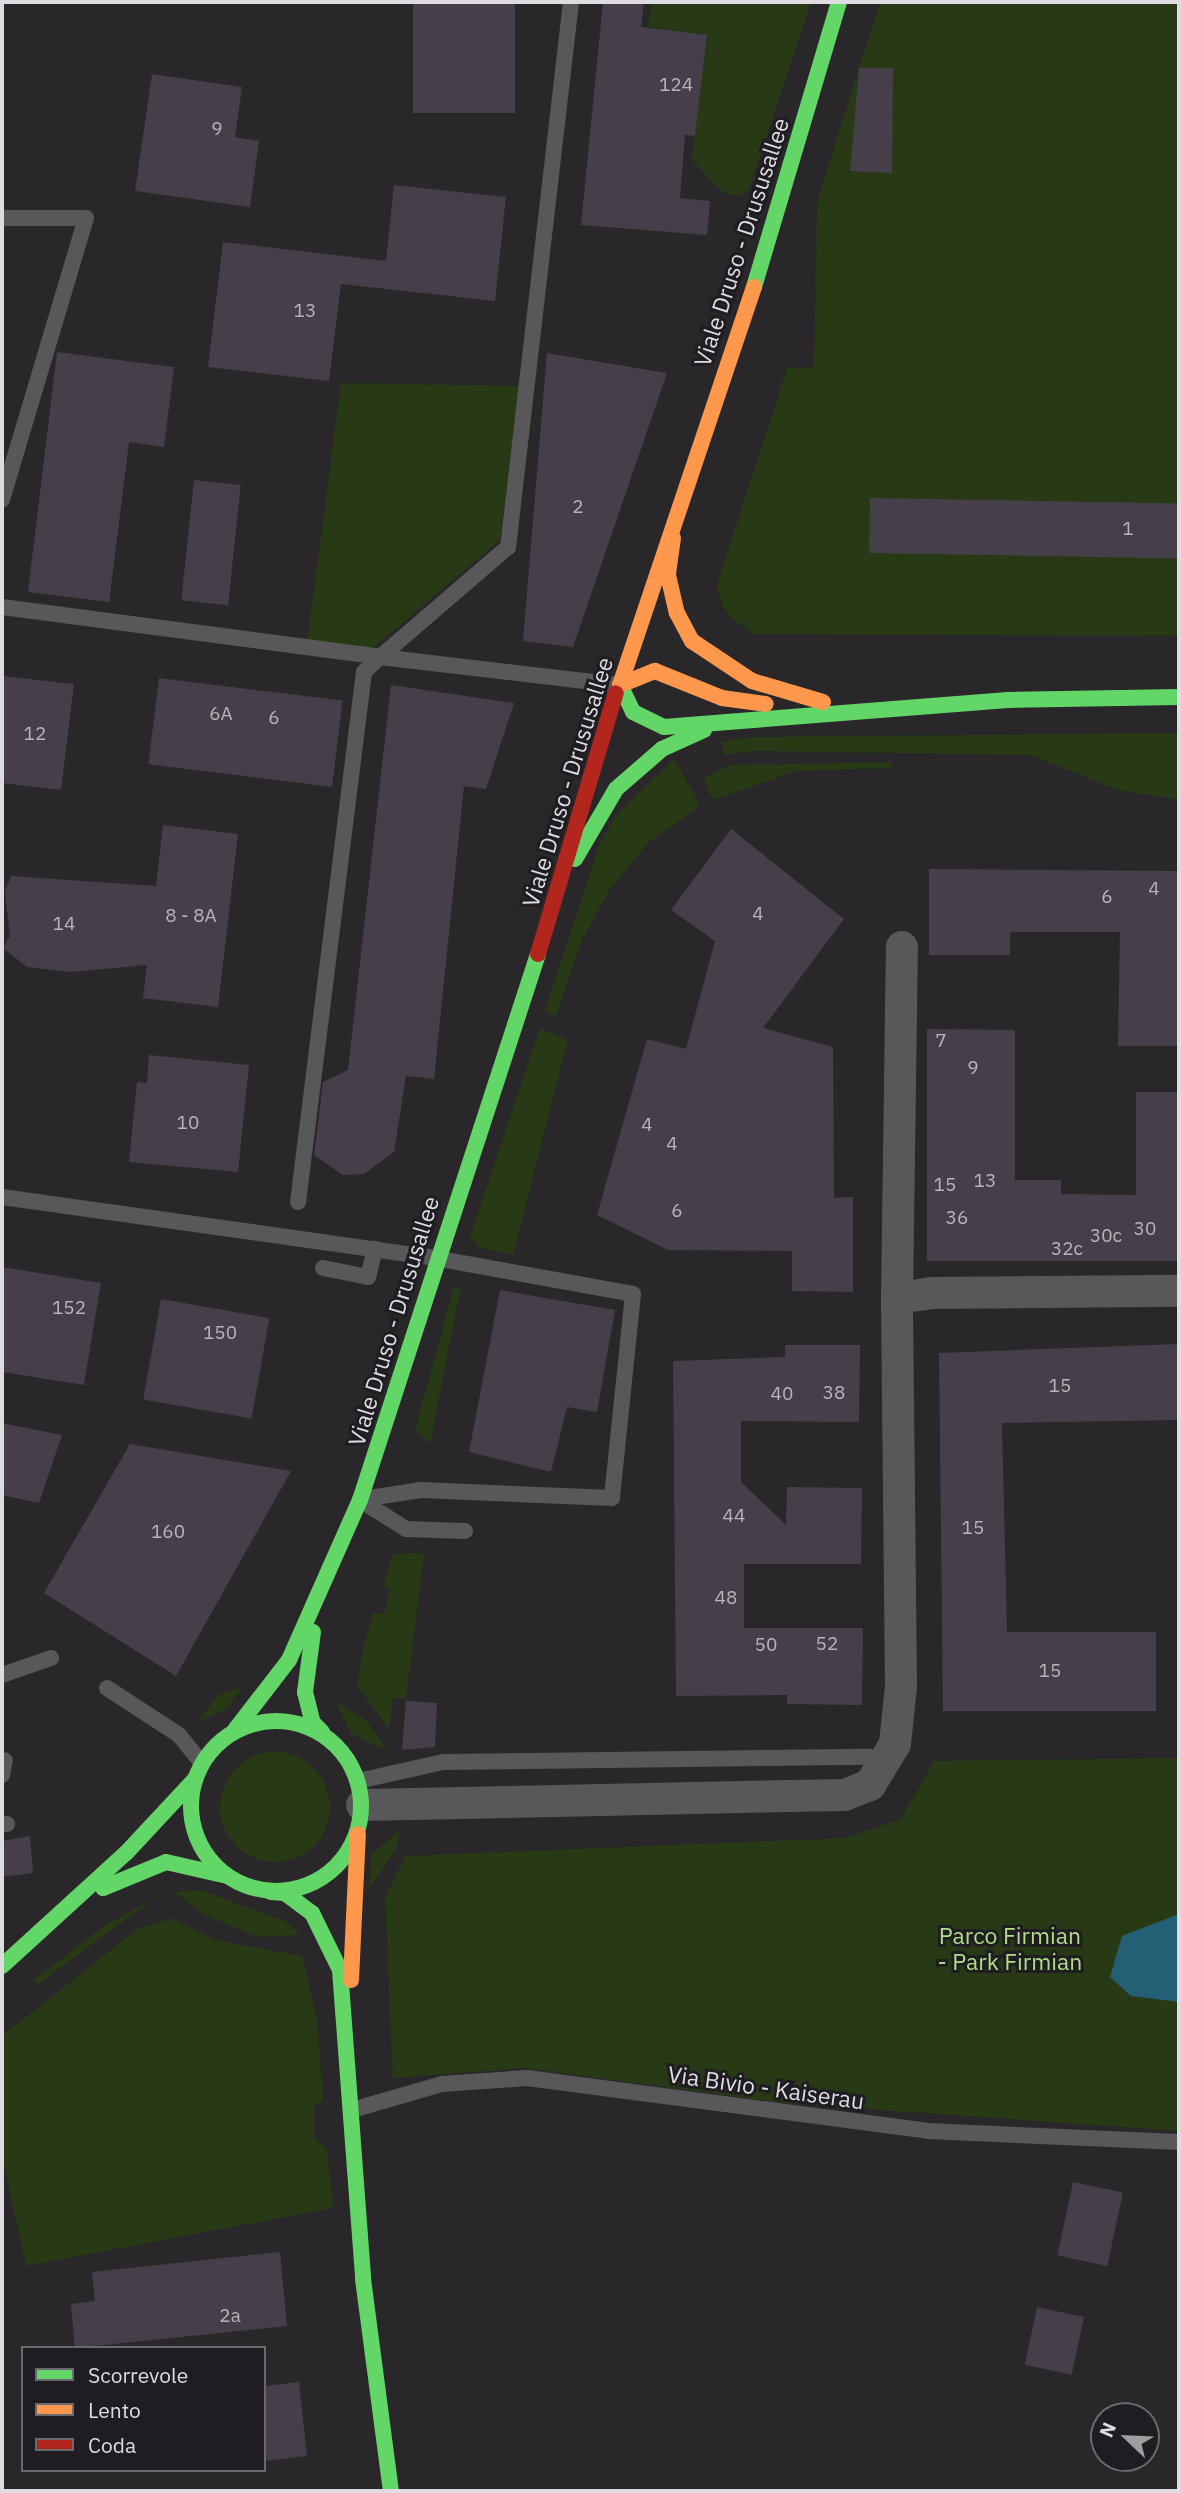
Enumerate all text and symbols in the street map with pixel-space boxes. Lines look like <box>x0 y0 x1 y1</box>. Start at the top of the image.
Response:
house number: 124 <box>659 74 693 96</box>
street label: Viale Druso - Drususallee <box>688 114 794 370</box>
house number: 9 <box>211 118 223 140</box>
house number: 13 <box>294 300 316 322</box>
house number: 2 <box>572 496 584 518</box>
house number: 1 <box>1122 518 1134 540</box>
street label: Viale Druso - Drususallee <box>516 654 618 910</box>
house number: 6A <box>209 703 233 725</box>
house number: 6 <box>268 707 280 729</box>
house number: 12 <box>24 723 46 745</box>
house number: 4 <box>1148 878 1160 900</box>
house number: 6 <box>1101 886 1113 908</box>
house number: 4 <box>752 903 764 925</box>
house number: 8 - 8A <box>165 905 217 927</box>
house number: 14 <box>53 913 75 935</box>
house number: 7 <box>935 1030 947 1052</box>
house number: 9 <box>967 1057 979 1079</box>
house number: 10 <box>177 1112 199 1134</box>
house number: 4 <box>641 1114 653 1136</box>
house number: 4 <box>666 1133 678 1155</box>
house number: 13 <box>974 1170 996 1192</box>
house number: 15 <box>934 1174 956 1196</box>
street label: Viale Druso - Drususallee <box>342 1193 444 1449</box>
house number: 6 <box>671 1200 683 1222</box>
house number: 36 <box>946 1207 968 1229</box>
house number: 30 <box>1134 1218 1156 1240</box>
house number: 30c <box>1090 1225 1122 1247</box>
house number: 32c <box>1051 1238 1083 1260</box>
house number: 152 <box>52 1297 86 1319</box>
house number: 150 <box>203 1322 237 1344</box>
house number: 15 <box>1049 1375 1071 1397</box>
house number: 38 <box>823 1382 845 1404</box>
house number: 40 <box>771 1383 793 1405</box>
house number: 44 <box>723 1505 745 1527</box>
house number: 15 <box>962 1517 984 1539</box>
house number: 160 <box>151 1521 185 1543</box>
house number: 48 <box>715 1587 737 1609</box>
house number: 52 <box>816 1633 838 1655</box>
house number: 50 <box>755 1634 777 1656</box>
house number: 15 <box>1039 1660 1061 1682</box>
park label: Parco Firmian - Park Firmian <box>938 1921 1082 1975</box>
street label: Via Bivio - Kaiserau <box>666 2060 866 2114</box>
house number: 2a <box>219 2305 241 2327</box>
legend <box>21 2346 266 2472</box>
text: Scorrevole <box>88 2361 188 2389</box>
text: Lento <box>88 2396 141 2424</box>
north arrow <box>1090 2402 1160 2472</box>
text: N <box>1094 2419 1121 2441</box>
text: Coda <box>88 2431 136 2459</box>

